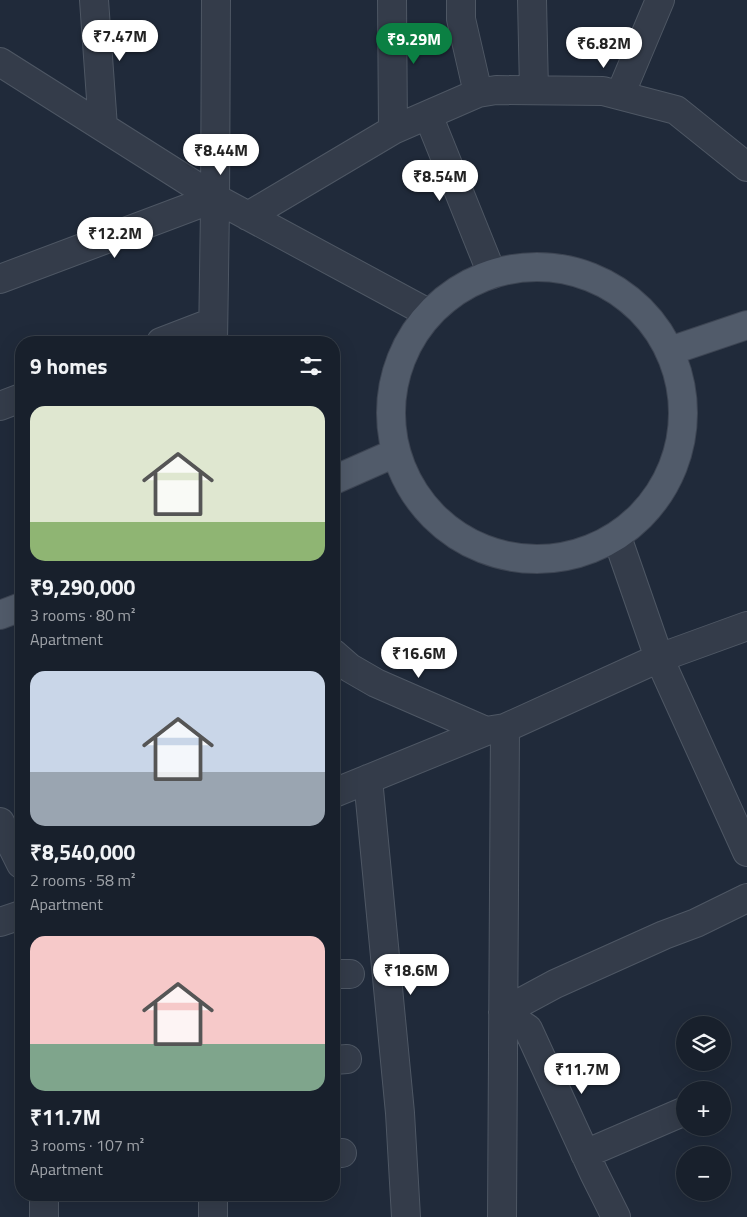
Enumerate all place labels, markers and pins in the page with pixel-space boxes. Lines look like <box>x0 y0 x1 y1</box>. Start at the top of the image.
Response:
pin: ₹7.47M <box>79 20 161 62</box>
pin: ₹9.29M <box>373 22 455 65</box>
pin: ₹6.82M <box>563 27 645 69</box>
pin: ₹8.44M <box>180 134 262 176</box>
pin: ₹8.54M <box>399 160 481 202</box>
pin: ₹12.2M <box>74 216 156 259</box>
pin: ₹16.6M <box>378 636 460 679</box>
pin: ₹18.6M <box>370 954 452 996</box>
pin: ₹11.7M <box>541 1052 623 1095</box>

